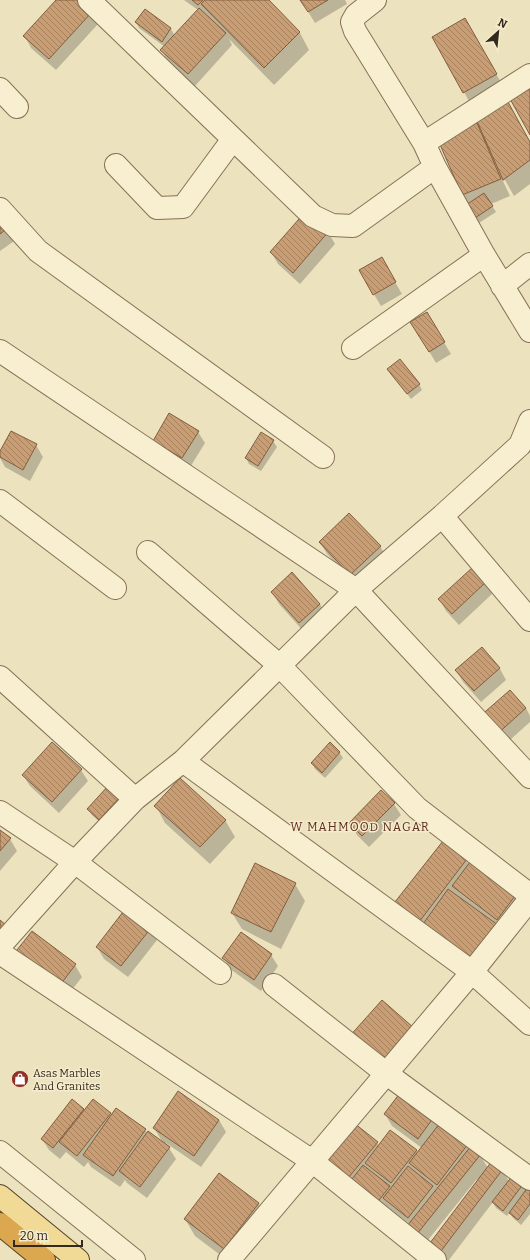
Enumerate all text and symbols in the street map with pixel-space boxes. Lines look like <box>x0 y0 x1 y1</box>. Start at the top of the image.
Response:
north arrow <box>478 12 518 52</box>
text: N <box>496 16 509 31</box>
district label: W MAHMOOD NAGAR <box>290 820 430 834</box>
place label: Asas Marbles And Granites <box>33 1067 100 1093</box>
shop icon: Asas Marbles And Granites <box>10 1069 30 1089</box>
scale bar <box>14 1222 82 1248</box>
text: 20 m <box>20 1229 49 1243</box>

